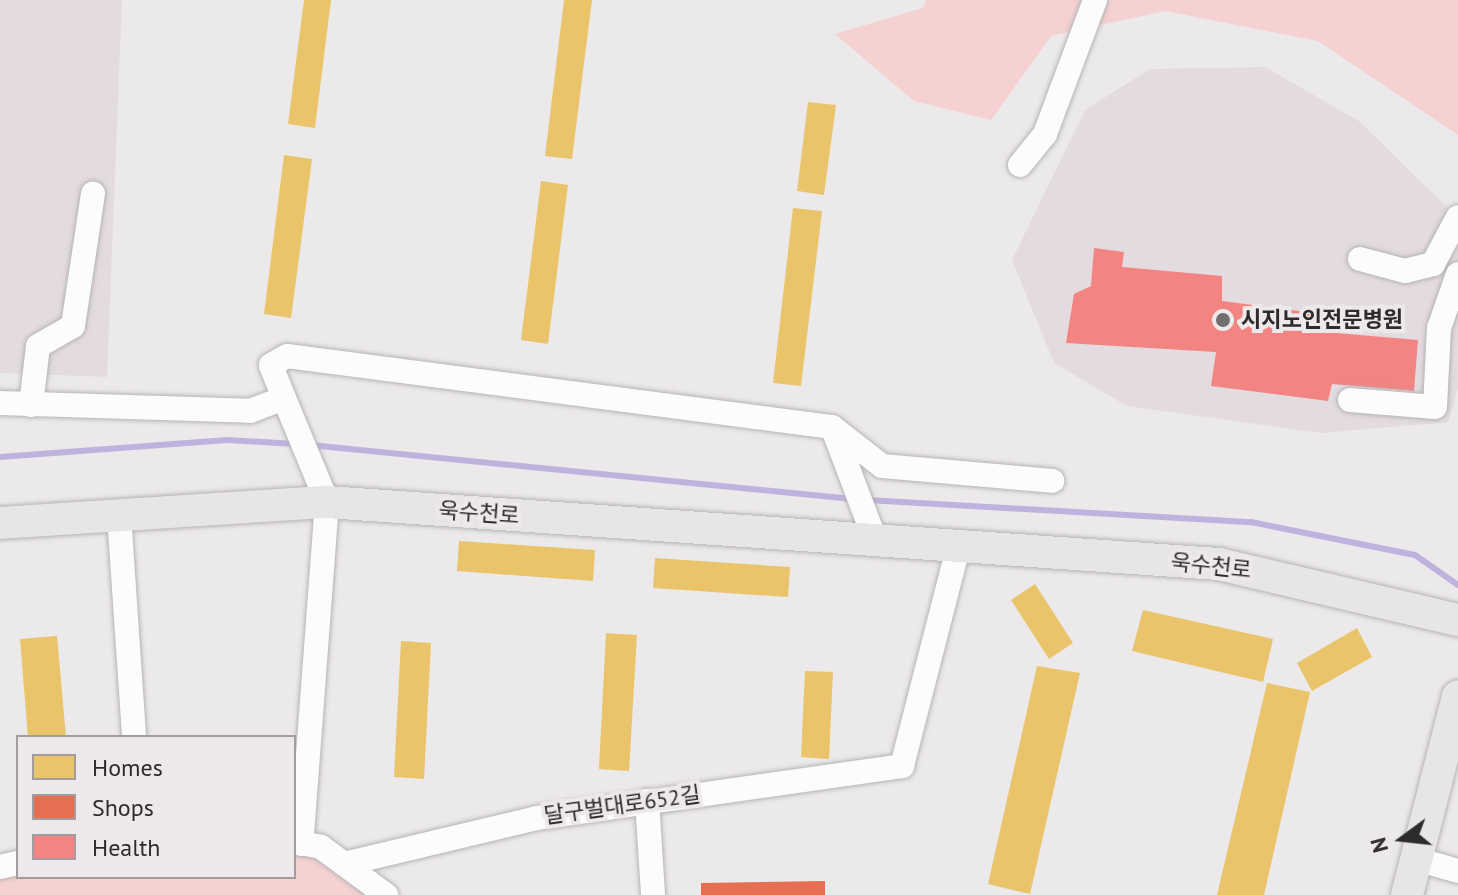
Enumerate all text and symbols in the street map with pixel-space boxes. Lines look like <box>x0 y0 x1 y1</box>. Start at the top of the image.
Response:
place label: 시지노인전문병원 <box>1241 307 1403 333</box>
marker: 시지노인전문병원 <box>1212 309 1234 331</box>
street label: 욱수천로 <box>438 497 520 529</box>
street label: 욱수천로 <box>1169 549 1253 583</box>
legend <box>16 735 296 879</box>
text: Homes <box>92 752 163 783</box>
street label: 달구벌대로652길 <box>542 781 702 829</box>
text: Shops <box>92 792 154 823</box>
north arrow <box>1362 799 1442 879</box>
text: Health <box>92 832 161 863</box>
text: N <box>1363 835 1394 856</box>

